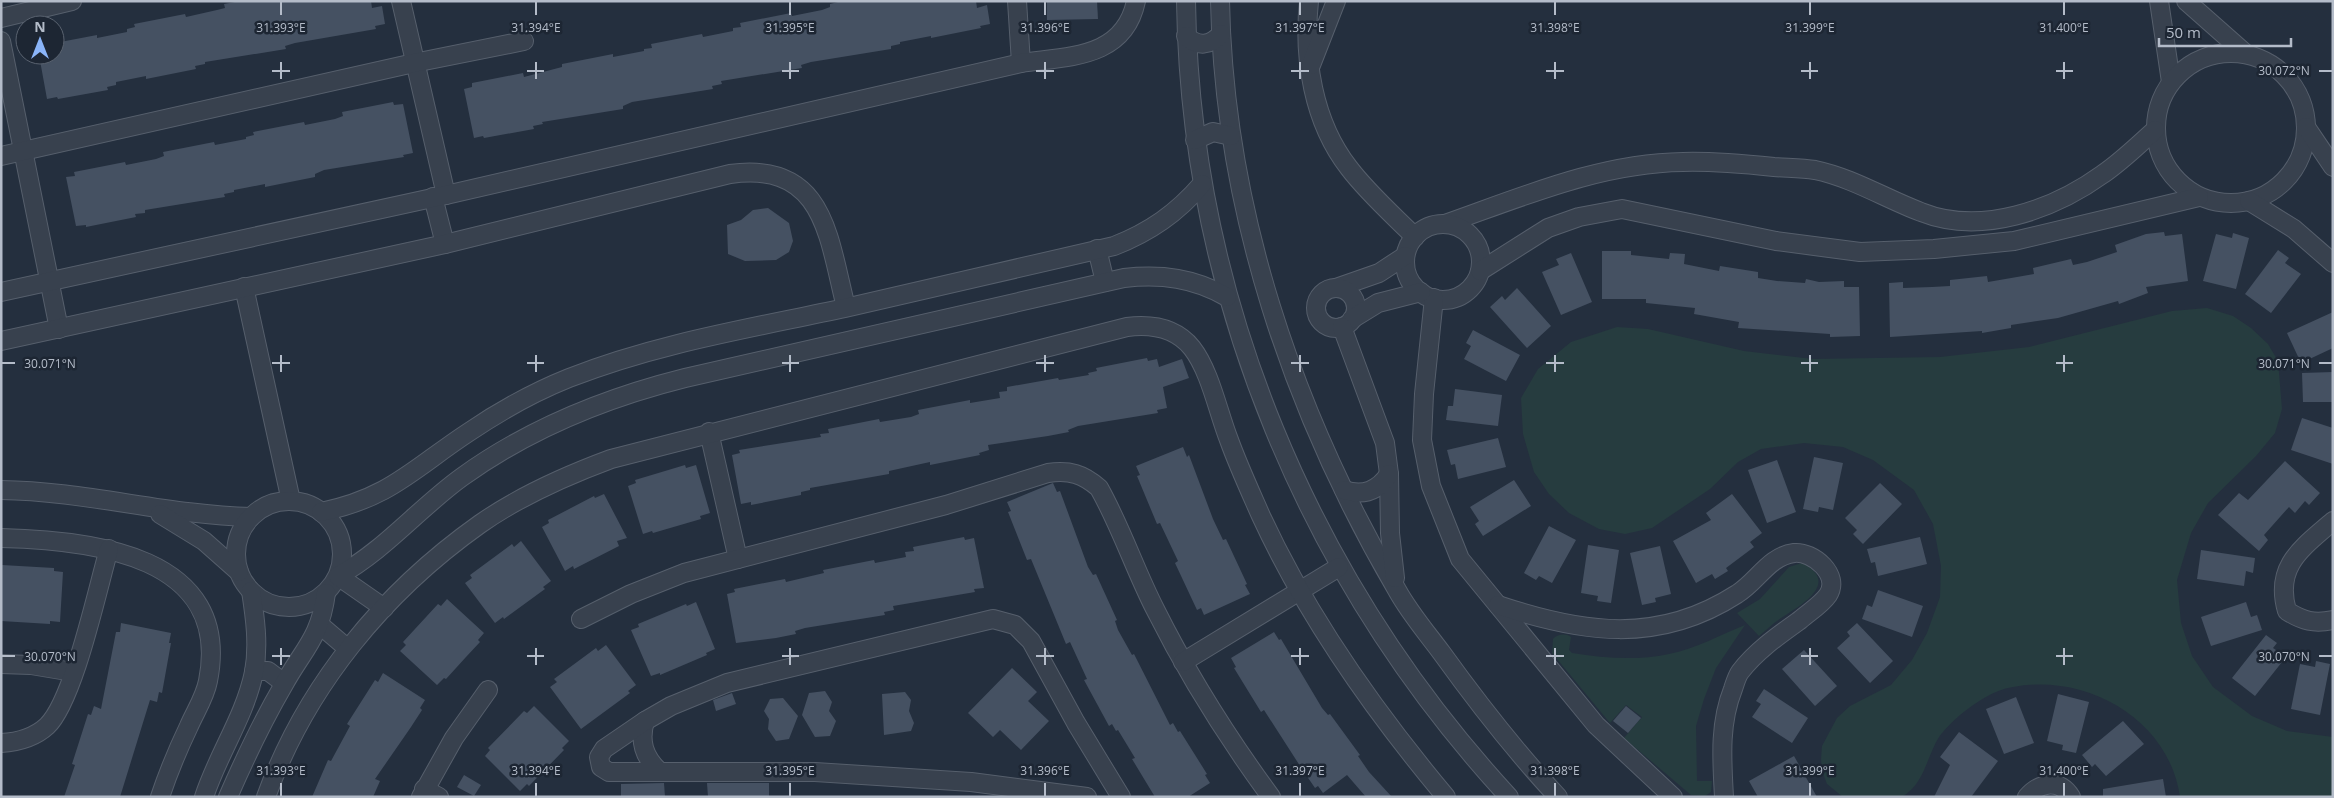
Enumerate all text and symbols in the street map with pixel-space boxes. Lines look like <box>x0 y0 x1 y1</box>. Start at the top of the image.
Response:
north arrow <box>15 15 65 65</box>
scale bar <box>2159 15 2292 47</box>
text: N <box>34 17 46 36</box>
text: 31.393°E <box>256 19 306 36</box>
text: 31.394°E <box>511 19 561 36</box>
text: 31.395°E <box>765 19 815 36</box>
text: 31.396°E <box>1020 19 1070 36</box>
text: 31.397°E <box>1275 19 1325 36</box>
text: 31.398°E <box>1530 19 1580 36</box>
text: 31.399°E <box>1785 19 1835 36</box>
text: 31.400°E <box>2039 19 2089 36</box>
text: 50 m <box>2166 22 2201 42</box>
text: 30.072°N <box>2258 62 2310 79</box>
text: 30.071°N <box>24 355 76 372</box>
text: 30.071°N <box>2258 355 2310 372</box>
text: 30.070°N <box>24 648 76 665</box>
text: 30.070°N <box>2258 648 2310 665</box>
text: 31.393°E <box>256 762 306 779</box>
text: 31.394°E <box>511 762 561 779</box>
text: 31.395°E <box>765 762 815 779</box>
text: 31.396°E <box>1020 762 1070 779</box>
text: 31.397°E <box>1275 762 1325 779</box>
text: 31.398°E <box>1530 762 1580 779</box>
text: 31.399°E <box>1785 762 1835 779</box>
text: 31.400°E <box>2039 762 2089 779</box>

